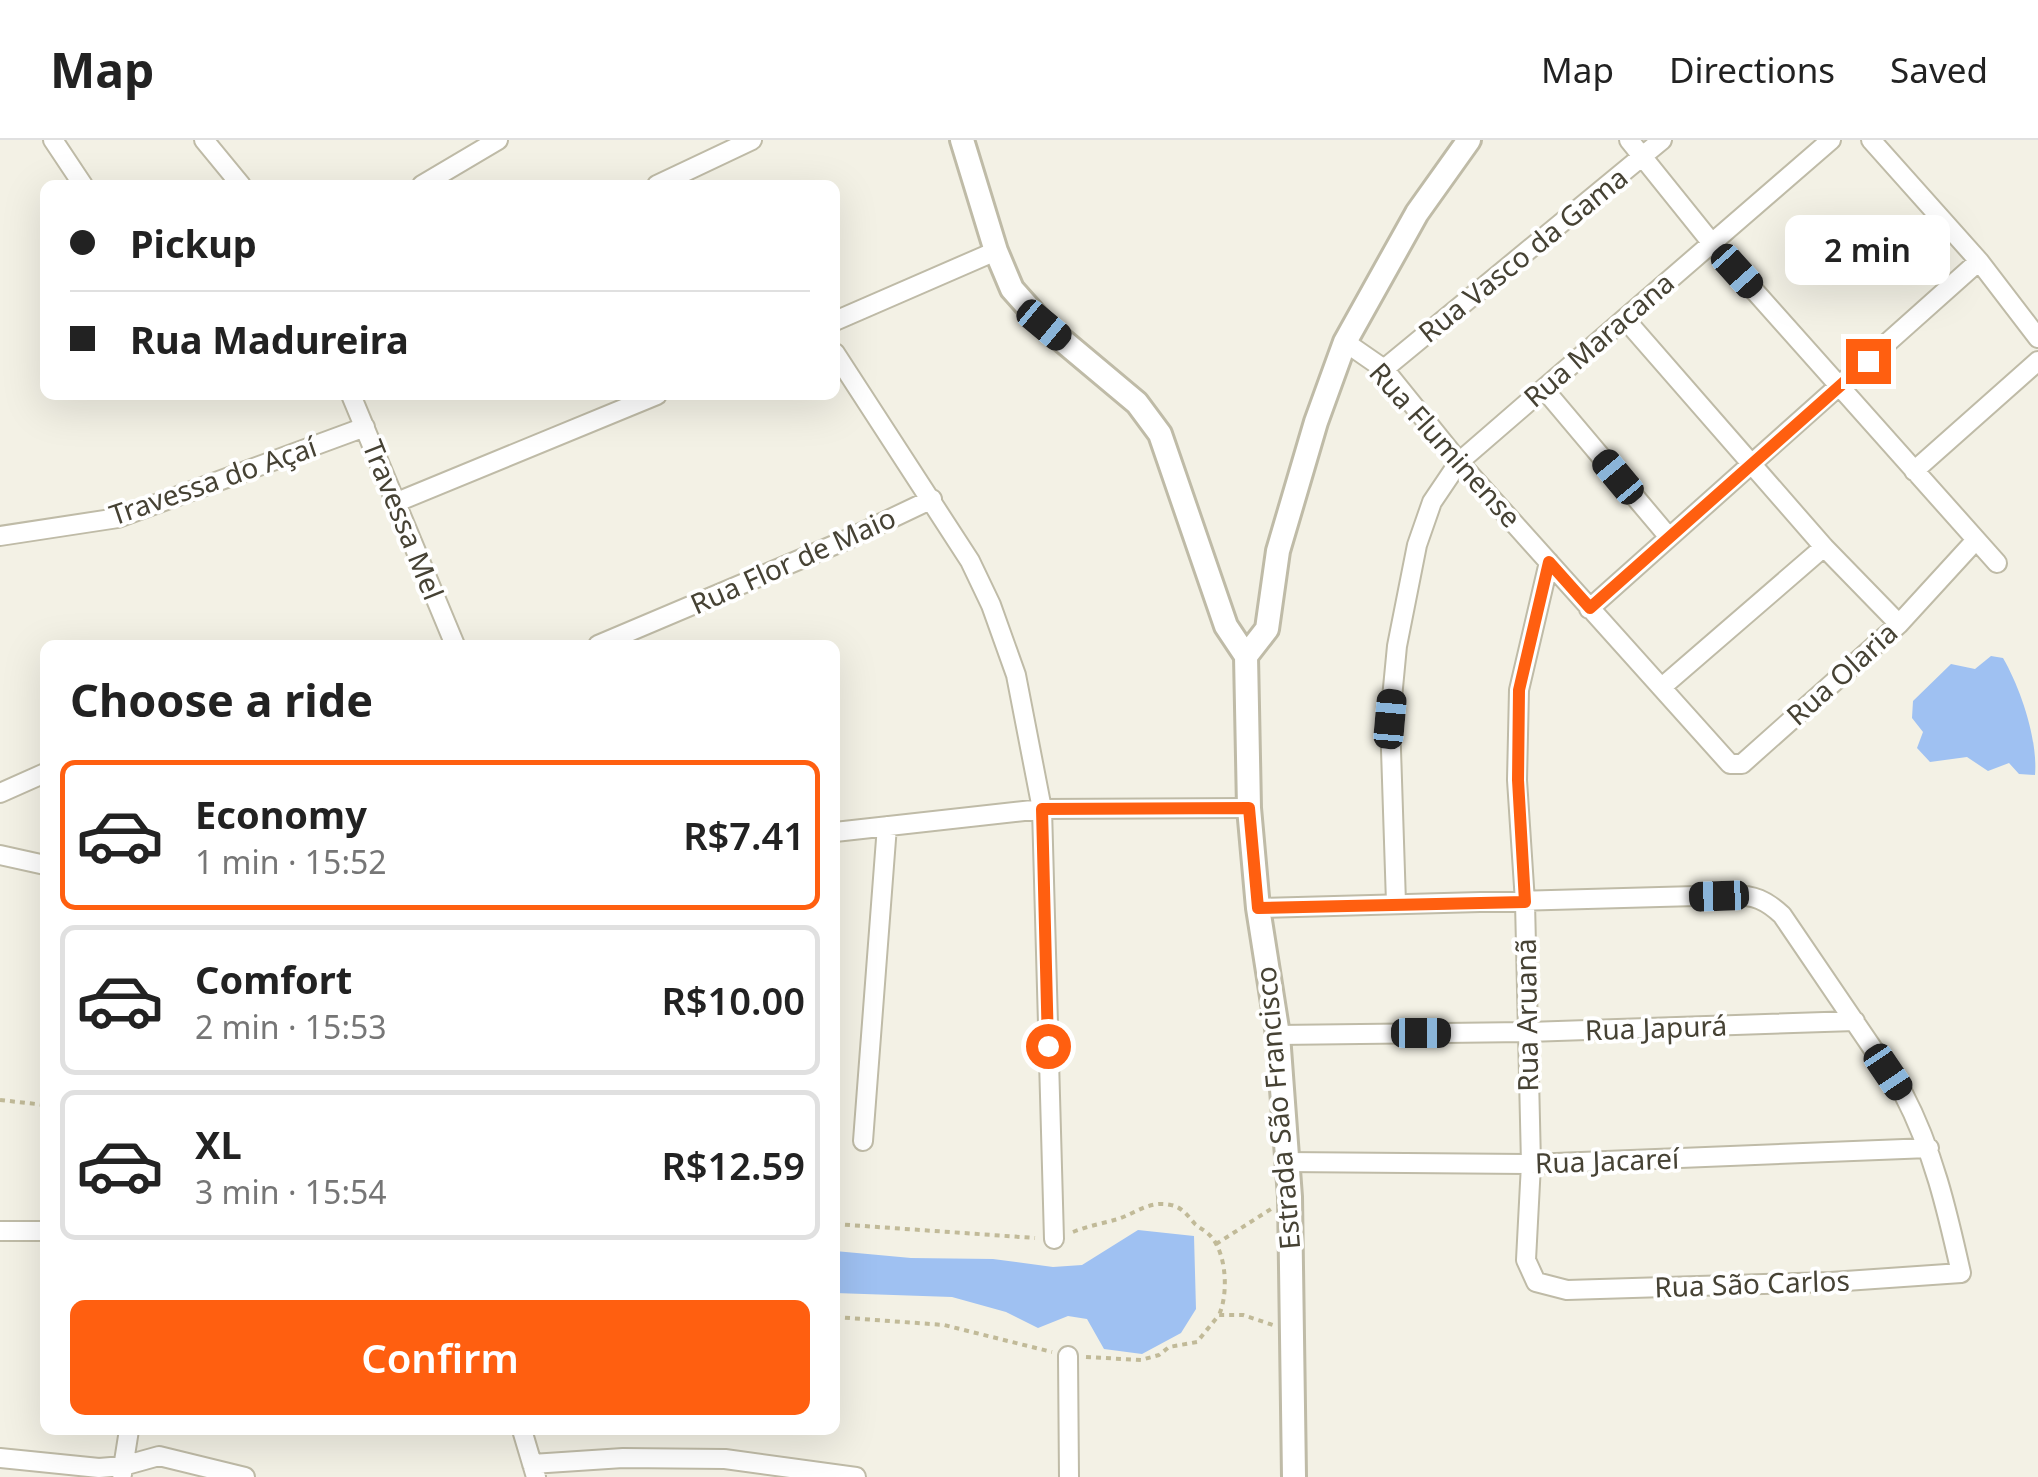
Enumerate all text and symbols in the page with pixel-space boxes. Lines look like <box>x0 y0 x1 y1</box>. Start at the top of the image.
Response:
text: Map <box>50 37 154 102</box>
text: Map <box>1541 46 1614 93</box>
text: Directions <box>1669 46 1835 93</box>
text: Saved <box>1890 46 1988 93</box>
street label: Rua Vasco da Gama <box>1410 158 1635 350</box>
callout: 2 min <box>1786 216 1950 286</box>
text: Pickup <box>130 217 257 269</box>
text: 2 min <box>1824 228 1911 271</box>
car <box>1706 239 1768 303</box>
street label: Rua Maracana <box>1515 263 1682 415</box>
car <box>1011 294 1077 356</box>
text: Rua Madureira <box>130 313 409 365</box>
route end <box>1846 339 1891 384</box>
street label: Rua Fluminense <box>1361 354 1530 535</box>
street label: Travessa do Açaí <box>104 427 322 533</box>
street label: Travessa Mel <box>355 434 453 605</box>
car <box>1587 444 1649 510</box>
street label: Rua Flor de Maio <box>684 498 901 622</box>
street label: Rua Olaria <box>1778 613 1905 733</box>
text: Choose a ride <box>70 669 373 730</box>
car <box>1372 688 1408 750</box>
text: Economy <box>195 788 367 840</box>
icon: car <box>75 790 165 880</box>
text: R$7.41 <box>683 809 805 861</box>
text: 1 min · 15:52 <box>195 840 387 883</box>
car <box>1688 880 1750 912</box>
street label: Rua Aruanã <box>1506 938 1546 1092</box>
text: Comfort <box>195 953 352 1005</box>
icon: car <box>75 955 165 1045</box>
street label: Estrada São Francisco <box>1246 965 1308 1251</box>
text: R$10.00 <box>661 974 805 1026</box>
text: 2 min · 15:53 <box>195 1005 387 1048</box>
street label: Rua Japurá <box>1584 1006 1728 1048</box>
car <box>1391 1018 1451 1048</box>
route start <box>1026 1024 1071 1069</box>
car <box>1859 1039 1917 1105</box>
text: XL <box>195 1118 242 1170</box>
icon: car <box>75 1120 165 1210</box>
street label: Rua Jacareí <box>1534 1138 1680 1182</box>
text: R$12.59 <box>661 1139 805 1191</box>
text: 3 min · 15:54 <box>195 1170 387 1213</box>
street label: Rua São Carlos <box>1654 1261 1850 1305</box>
button: Confirm <box>70 1300 810 1415</box>

